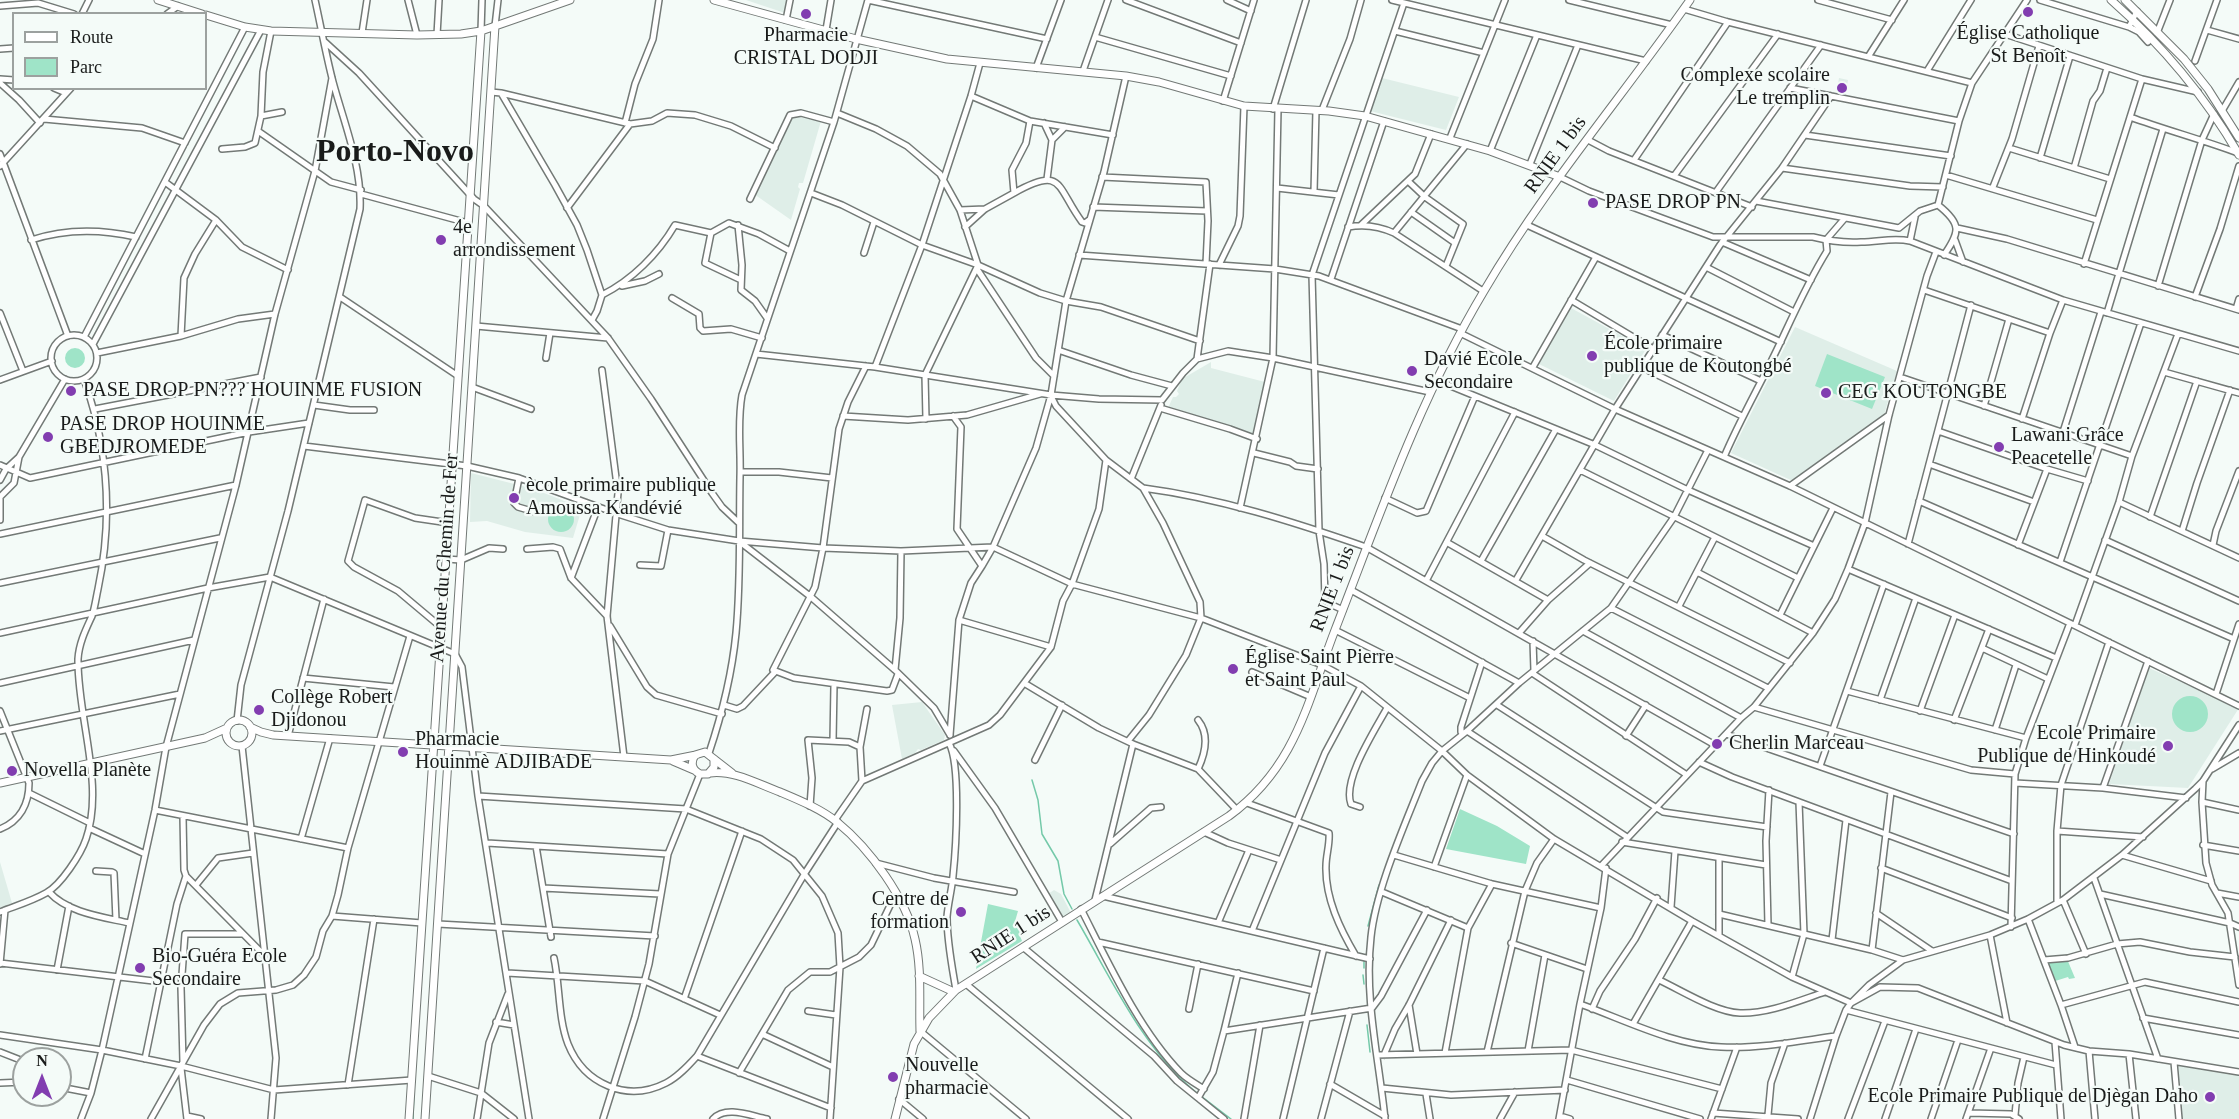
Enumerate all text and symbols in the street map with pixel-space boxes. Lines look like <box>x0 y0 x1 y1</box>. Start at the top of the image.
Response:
marker: Église Catholique St Benoît <box>2021 5 2035 19</box>
marker: Pharmacie CRISTAL DODJI <box>799 7 813 21</box>
legend <box>12 12 207 90</box>
place label: Église Catholique St Benoît <box>1957 22 2099 69</box>
place label: Pharmacie CRISTAL DODJI <box>734 24 878 71</box>
text: Route <box>70 27 113 47</box>
text: Parc <box>70 57 102 77</box>
place label: Complexe scolaire Le tremplin <box>1681 64 1830 111</box>
marker: Complexe scolaire Le tremplin <box>1835 81 1849 95</box>
street label: RNIE 1 bis <box>1520 112 1592 198</box>
district label: Porto-Novo <box>316 134 474 172</box>
place label: PASE DROP PN <box>1605 191 1741 215</box>
marker: PASE DROP PN <box>1586 196 1600 210</box>
place label: 4e arrondissement <box>453 216 575 263</box>
marker: 4e arrondissement <box>434 233 448 247</box>
place label: École primaire publique de Koutongbé <box>1604 332 1792 379</box>
place label: Davié Ecole Secondaire <box>1424 348 1522 395</box>
marker: École primaire publique de Koutongbé <box>1585 349 1599 363</box>
marker: Davié Ecole Secondaire <box>1405 364 1419 378</box>
place label: PASE DROP PN??? HOUINME FUSION <box>83 379 422 403</box>
place label: CEG KOUTONGBE <box>1838 381 2007 405</box>
marker: PASE DROP PN??? HOUINME FUSION <box>64 384 78 398</box>
marker: CEG KOUTONGBE <box>1819 386 1833 400</box>
place label: PASE DROP HOUINME GBEDJROMEDE <box>60 413 265 460</box>
place label: Lawani Grâce Peacetelle <box>2011 424 2124 471</box>
marker: PASE DROP HOUINME GBEDJROMEDE <box>41 430 55 444</box>
marker: Lawani Grâce Peacetelle <box>1992 440 2006 454</box>
street label: Avenue du Chemin de Fer <box>426 453 464 663</box>
place label: ècole primaire publique Amoussa Kandévié <box>526 474 716 521</box>
marker: ècole primaire publique Amoussa Kandévié <box>507 491 521 505</box>
street label: RNIE 1 bis <box>1306 543 1360 635</box>
place label: Église Saint Pierre et Saint Paul <box>1245 646 1394 693</box>
marker: Église Saint Pierre et Saint Paul <box>1226 662 1240 676</box>
place label: Collège Robert Djidonou <box>271 686 393 733</box>
marker: Collège Robert Djidonou <box>252 703 266 717</box>
place label: Ecole Primaire Publique de Hinkoudé <box>1977 722 2156 769</box>
place label: Pharmacie Houinmè ADJIBADE <box>415 728 592 775</box>
place label: Cherlin Marceau <box>1729 732 1864 756</box>
marker: Cherlin Marceau <box>1710 737 1724 751</box>
marker: Ecole Primaire Publique de Hinkoudé <box>2161 739 2175 753</box>
marker: Pharmacie Houinmè ADJIBADE <box>396 745 410 759</box>
place label: Novella Planète <box>24 759 151 783</box>
marker: Novella Planète <box>5 764 19 778</box>
place label: Centre de formation <box>870 888 949 935</box>
street label: RNIE 1 bis <box>967 900 1055 970</box>
marker: Centre de formation <box>954 905 968 919</box>
place label: Bio-Guéra Ecole Secondaire <box>152 945 287 992</box>
marker: Bio-Guéra Ecole Secondaire <box>133 961 147 975</box>
north arrow <box>12 1047 72 1107</box>
text: N <box>36 1052 48 1069</box>
place label: Nouvelle pharmacie <box>905 1054 988 1101</box>
marker: Nouvelle pharmacie <box>886 1070 900 1084</box>
place label: Ecole Primaire Publique de Djègan Daho <box>1868 1085 2198 1109</box>
marker: Ecole Primaire Publique de Djègan Daho <box>2203 1090 2217 1104</box>

